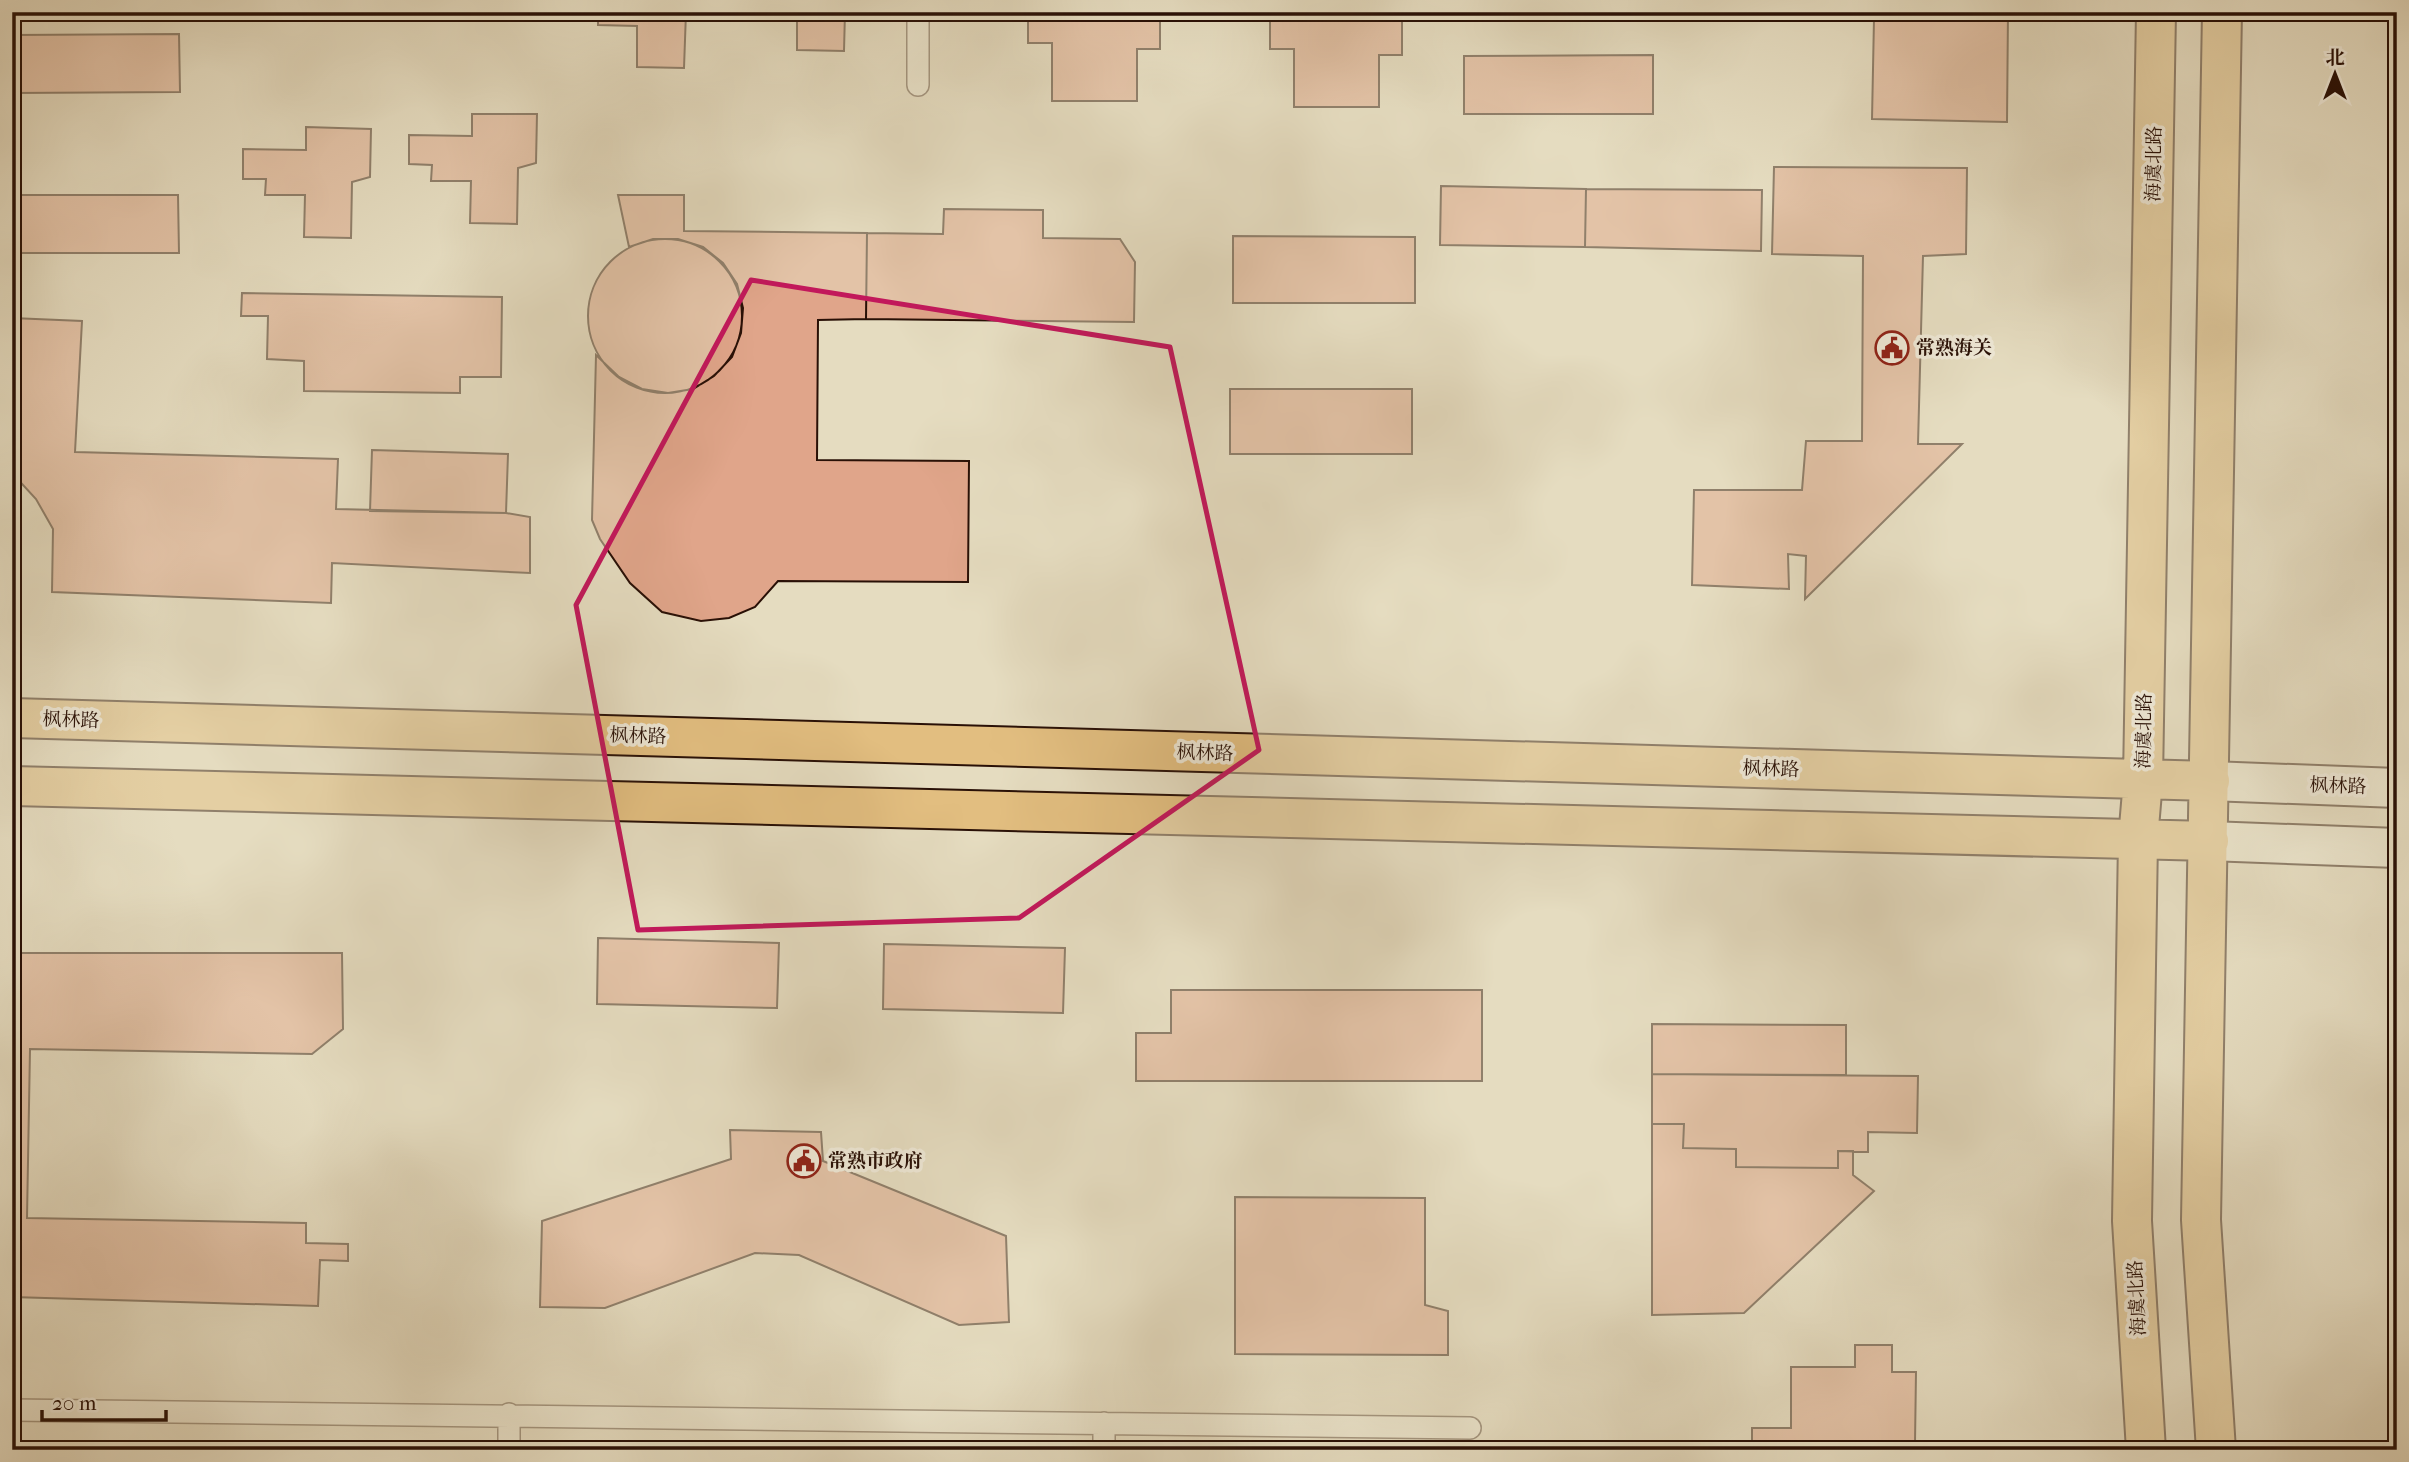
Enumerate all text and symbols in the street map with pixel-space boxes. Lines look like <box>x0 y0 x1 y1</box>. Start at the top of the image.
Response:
north arrow <box>2300 38 2370 108</box>
text: 北 <box>2325 47 2345 69</box>
street label: 海虞北路 <box>2142 126 2166 202</box>
public building icon: 常熟海关 <box>1873 329 1911 367</box>
place label: 常熟海关 <box>1916 337 1992 359</box>
street label: 海虞北路 <box>2132 693 2156 769</box>
street label: 枫林路 <box>42 708 100 732</box>
street label: 枫林路 <box>609 724 667 748</box>
street label: 枫林路 <box>1176 741 1234 765</box>
street label: 枫林路 <box>1742 757 1800 781</box>
street label: 枫林路 <box>2309 774 2367 798</box>
public building icon: 常熟市政府 <box>785 1142 823 1180</box>
place label: 常熟市政府 <box>828 1150 923 1172</box>
street label: 海虞北路 <box>2124 1259 2150 1337</box>
scale bar <box>42 1378 166 1422</box>
text: 20 m <box>52 1391 97 1415</box>

